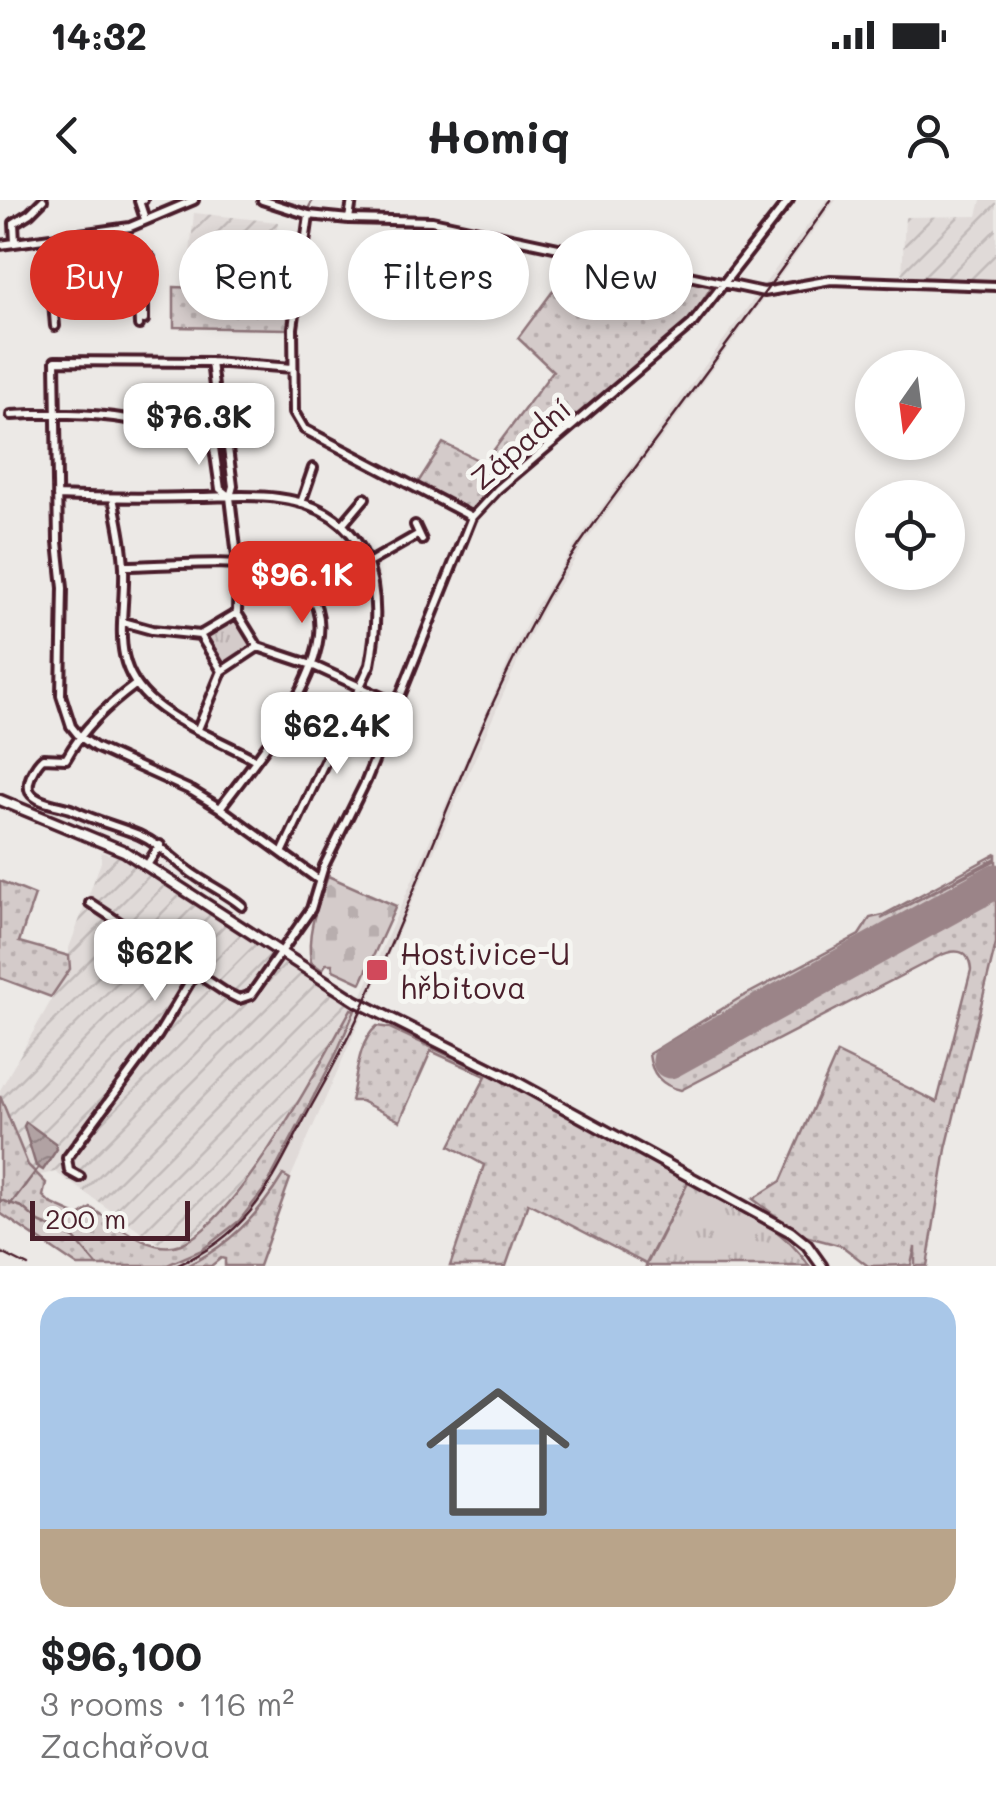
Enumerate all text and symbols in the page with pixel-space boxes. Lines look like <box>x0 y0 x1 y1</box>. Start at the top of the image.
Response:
text: 14:32 <box>50 10 147 60</box>
text: Homiq <box>426 106 570 164</box>
icon: back <box>40 108 95 163</box>
icon: person <box>901 108 956 163</box>
chip: Buy <box>30 230 159 320</box>
chip: Rent <box>179 230 328 320</box>
chip: Filters <box>348 230 529 320</box>
chip: New <box>549 230 693 320</box>
north arrow <box>855 350 965 460</box>
map controls <box>855 350 965 590</box>
pin: $76.3K <box>118 383 280 468</box>
street label: Západní <box>461 388 579 498</box>
text: $76.3K <box>145 394 253 436</box>
button: locate <box>855 480 965 590</box>
pin: $96.1K <box>221 541 383 626</box>
text: $96.1K <box>250 552 354 594</box>
pin: $62.4K <box>256 692 418 777</box>
text: $62.4K <box>283 703 391 745</box>
pin: $62K <box>96 919 214 1004</box>
text: $62K <box>116 930 194 972</box>
place label: Hostivice-U hřbitova <box>400 933 570 1007</box>
marker: Hostivice-U hřbitova <box>364 957 390 983</box>
scale bar <box>30 1196 190 1240</box>
text: 200 m <box>45 1200 126 1236</box>
icon: home <box>408 1362 588 1542</box>
text: $96,100 <box>40 1627 202 1682</box>
text: 3 rooms · 116 m² <box>40 1682 294 1724</box>
text: Zachařova <box>40 1724 210 1766</box>

